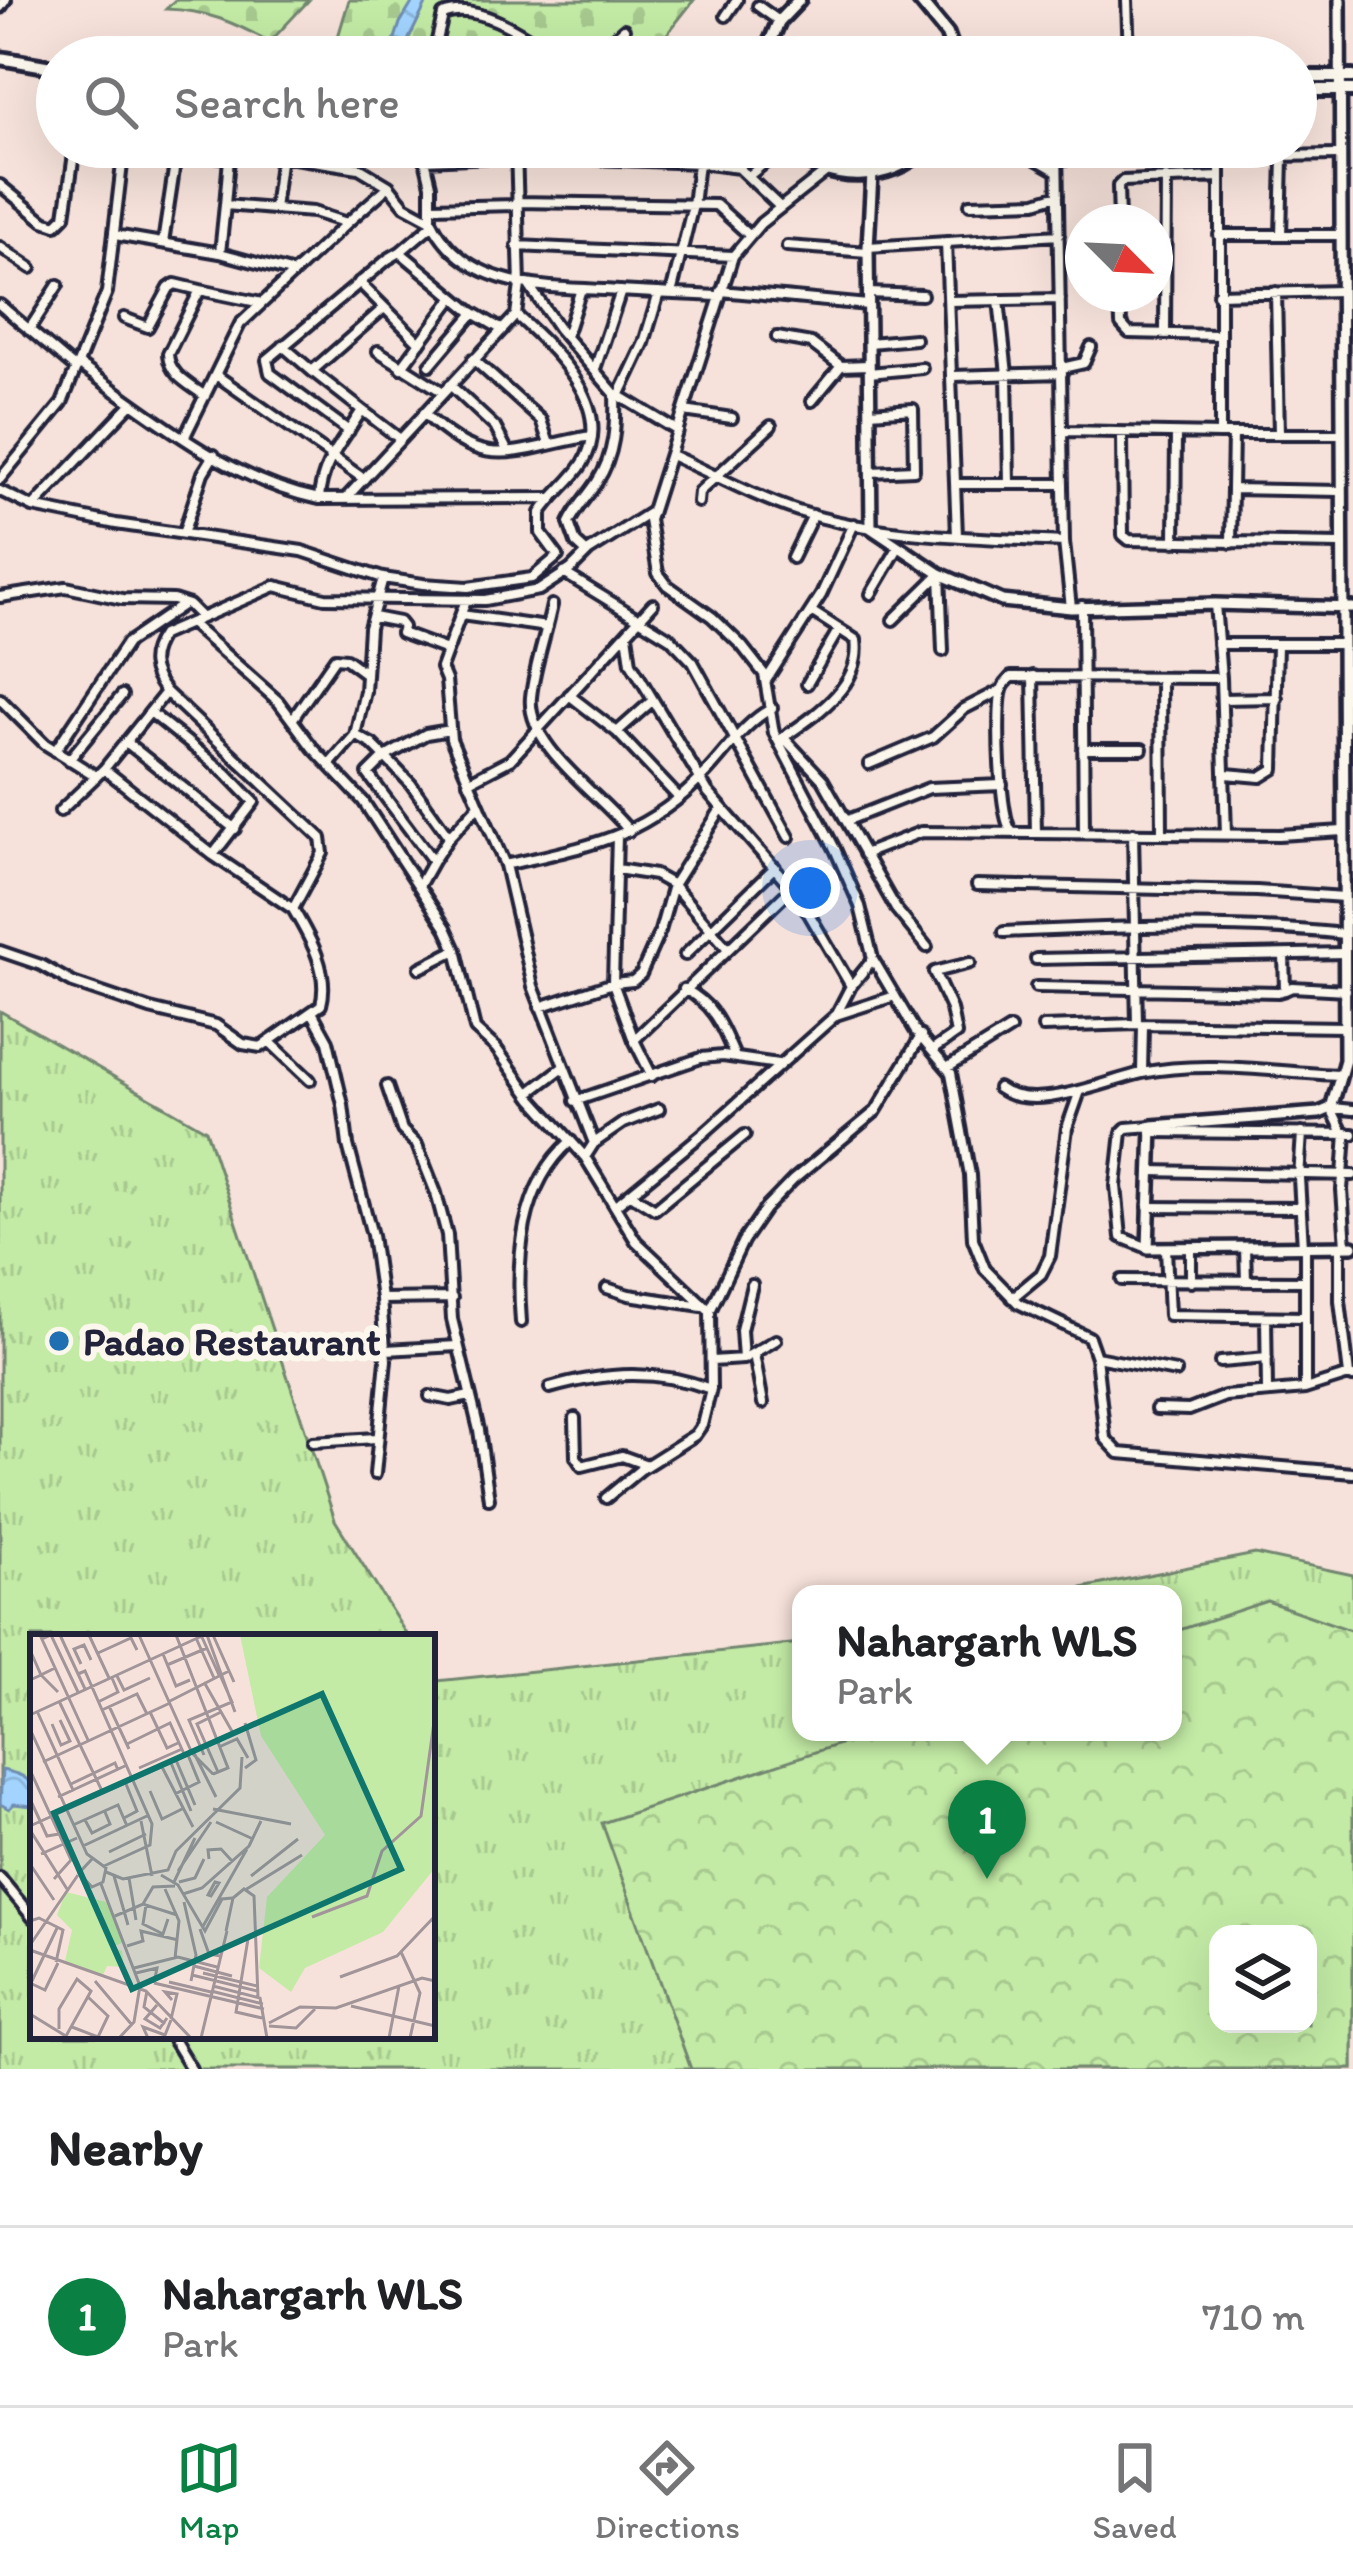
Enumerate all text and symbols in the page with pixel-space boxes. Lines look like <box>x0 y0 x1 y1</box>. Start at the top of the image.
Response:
search box <box>36 36 1317 168</box>
icon: search <box>78 69 144 135</box>
text: Search here <box>174 75 400 129</box>
north arrow <box>1065 204 1173 312</box>
your location <box>780 858 840 918</box>
place label: Padao Restaurant <box>83 1318 381 1365</box>
marker: Padao Restaurant <box>46 1328 72 1354</box>
popup <box>792 1585 1182 1741</box>
text: Nahargarh WLS <box>836 1613 1138 1667</box>
inset map <box>30 1634 435 2039</box>
text: Park <box>836 1667 913 1714</box>
pin: 1 <box>948 1780 1026 1879</box>
map controls <box>1209 1925 1317 2033</box>
button: layers <box>1209 1925 1317 2033</box>
text: Nearby <box>48 2117 203 2178</box>
text: Nahargarh WLS <box>162 2266 463 2320</box>
text: 1 <box>78 2293 96 2340</box>
text: 710 m <box>1202 2293 1305 2340</box>
text: Park <box>162 2320 239 2367</box>
tab: Map <box>176 2435 242 2546</box>
tab: Directions <box>595 2435 740 2546</box>
tab: Saved <box>1093 2435 1177 2546</box>

